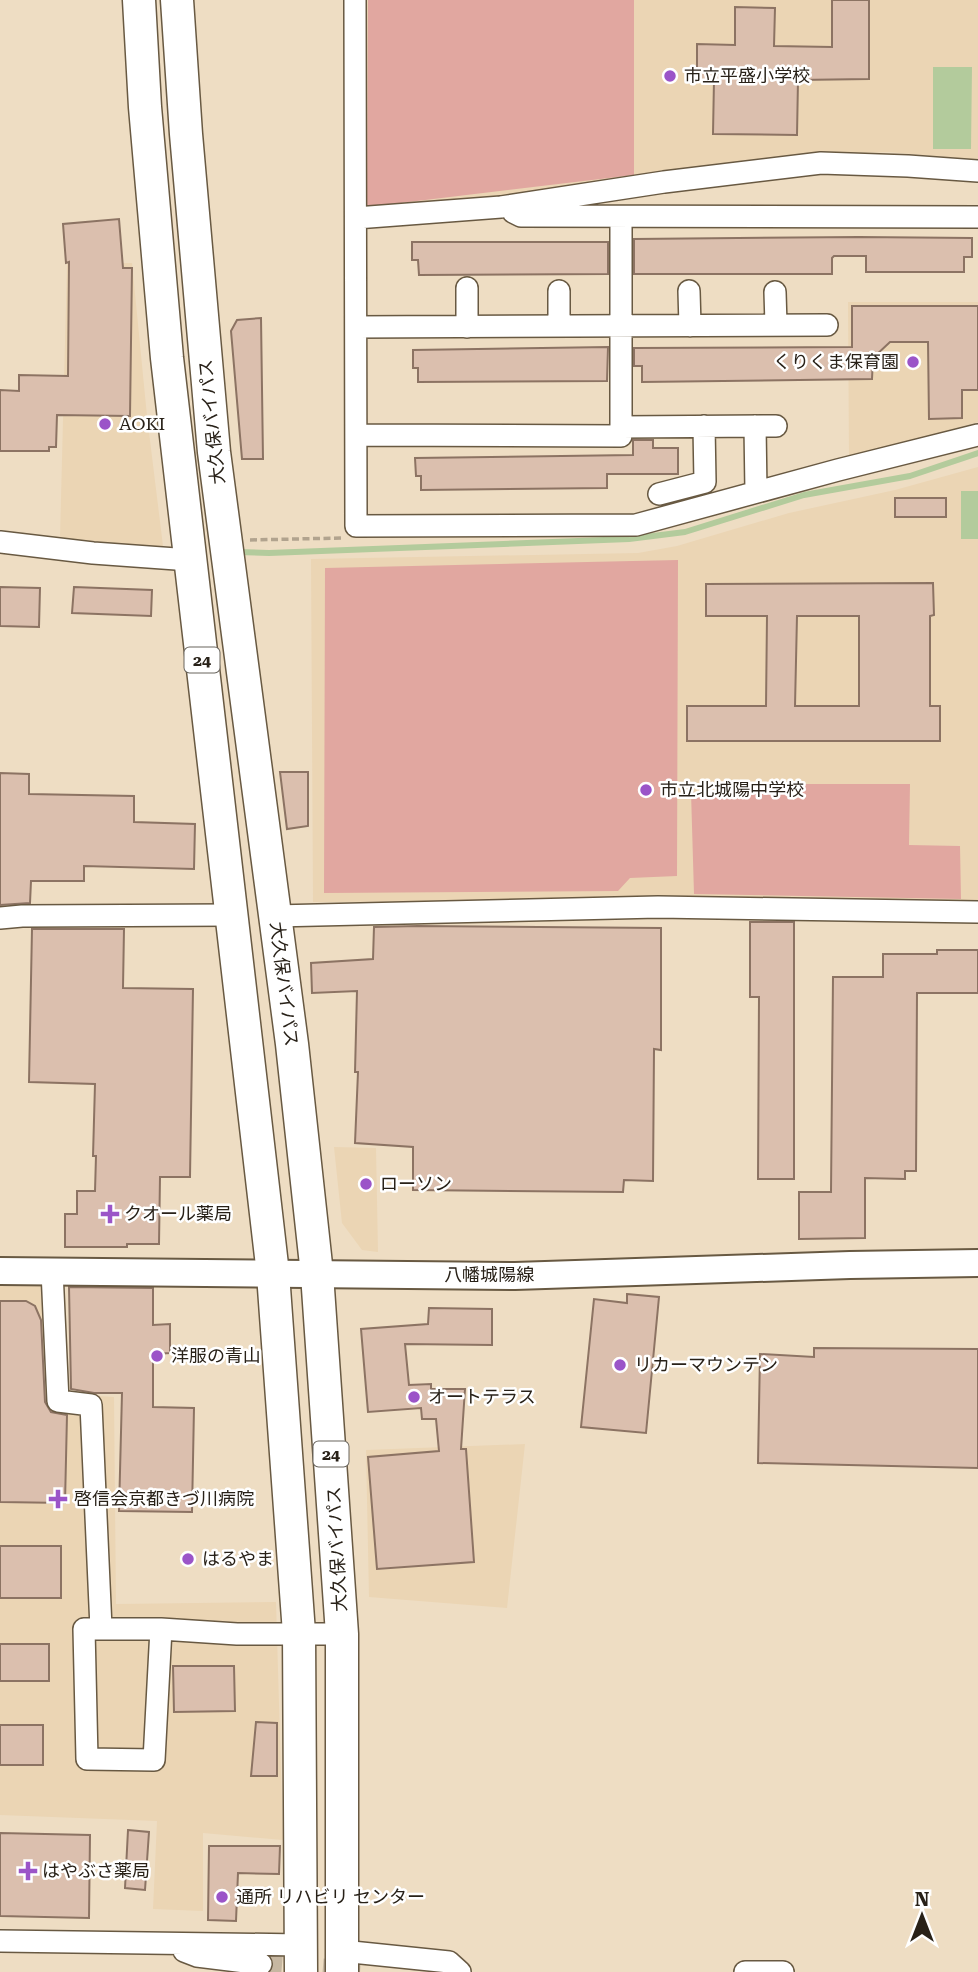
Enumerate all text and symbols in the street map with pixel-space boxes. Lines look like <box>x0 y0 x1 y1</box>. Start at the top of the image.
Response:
place label: 市立平盛小学校 <box>684 65 810 86</box>
marker: 市立平盛小学校 <box>662 68 678 84</box>
place label: くりくま保育園 <box>773 351 899 372</box>
marker: くりくま保育園 <box>905 354 921 370</box>
street label: 大久保バイパス <box>194 358 229 486</box>
place label: AOKI <box>119 413 165 434</box>
marker: AOKI <box>97 416 113 432</box>
road number: 24 <box>184 648 220 673</box>
place label: 市立北城陽中学校 <box>660 779 804 800</box>
marker: 市立北城陽中学校 <box>638 782 654 798</box>
street label: 大久保バイパス <box>266 920 303 1048</box>
place label: ローソン <box>380 1173 452 1194</box>
marker: ローソン <box>358 1176 374 1192</box>
place label: クオール薬局 <box>124 1203 232 1224</box>
marker: クオール薬局 <box>102 1206 118 1222</box>
street label: 八幡城陽線 <box>444 1264 534 1285</box>
place label: 洋服の青山 <box>171 1345 261 1366</box>
marker: 洋服の青山 <box>149 1348 165 1364</box>
place label: リカーマウンテン <box>634 1354 778 1375</box>
marker: リカーマウンテン <box>612 1357 628 1373</box>
place label: オートテラス <box>428 1386 536 1407</box>
marker: オートテラス <box>406 1389 422 1405</box>
road number: 24 <box>314 1442 348 1466</box>
street label: 大久保バイパス <box>323 1486 350 1612</box>
place label: 啓信会京都きづ川病院 <box>74 1488 254 1509</box>
marker: 啓信会京都きづ川病院 <box>48 1489 68 1509</box>
place label: はるやま <box>202 1548 274 1569</box>
marker: はるやま <box>180 1551 196 1567</box>
place label: はやぶさ薬局 <box>42 1860 150 1881</box>
marker: はやぶさ薬局 <box>20 1863 36 1879</box>
north arrow <box>887 1881 957 1951</box>
place label: 通所 リハビリ センター <box>236 1886 425 1907</box>
text: N <box>915 1888 930 1911</box>
marker: 通所 リハビリ センター <box>214 1889 230 1905</box>

